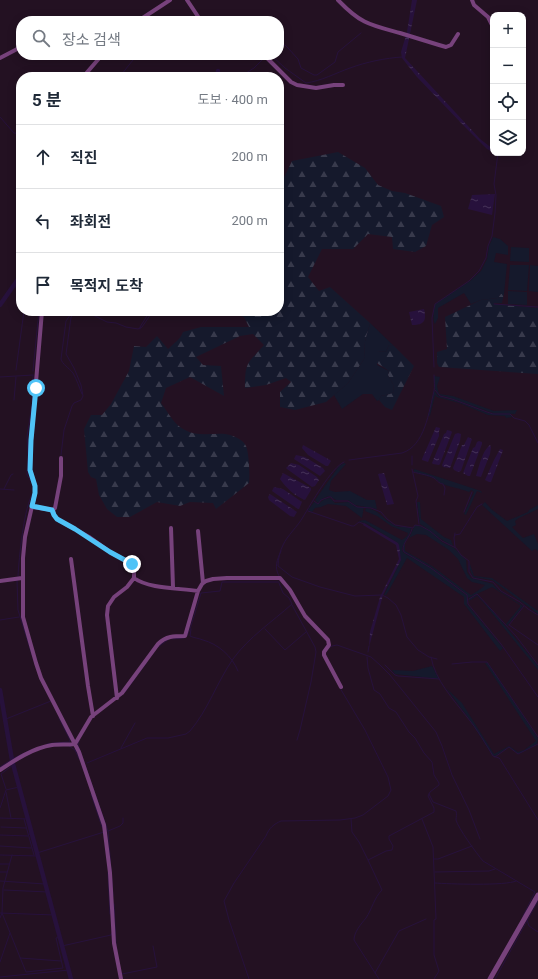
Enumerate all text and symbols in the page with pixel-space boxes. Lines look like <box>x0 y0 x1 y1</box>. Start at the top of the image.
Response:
map controls <box>490 12 526 156</box>
button: + <box>490 12 526 48</box>
search box <box>16 16 284 60</box>
icon: search <box>30 27 52 49</box>
text: 장소 검색 <box>62 31 121 49</box>
button: − <box>490 48 526 84</box>
button: locate <box>490 84 526 120</box>
text: 5 분 <box>32 90 62 110</box>
text: 도보 · 400 m <box>198 92 268 107</box>
button: layers <box>490 120 526 156</box>
icon: ahead <box>32 146 54 168</box>
text: 직진 <box>70 149 98 167</box>
text: 200 m <box>231 149 268 164</box>
icon: left <box>32 210 54 232</box>
text: 좌회전 <box>70 213 111 231</box>
text: 200 m <box>231 213 268 228</box>
icon: arrive <box>32 274 54 296</box>
text: 목적지 도착 <box>70 277 143 295</box>
route start <box>27 379 45 397</box>
route end <box>123 555 141 573</box>

